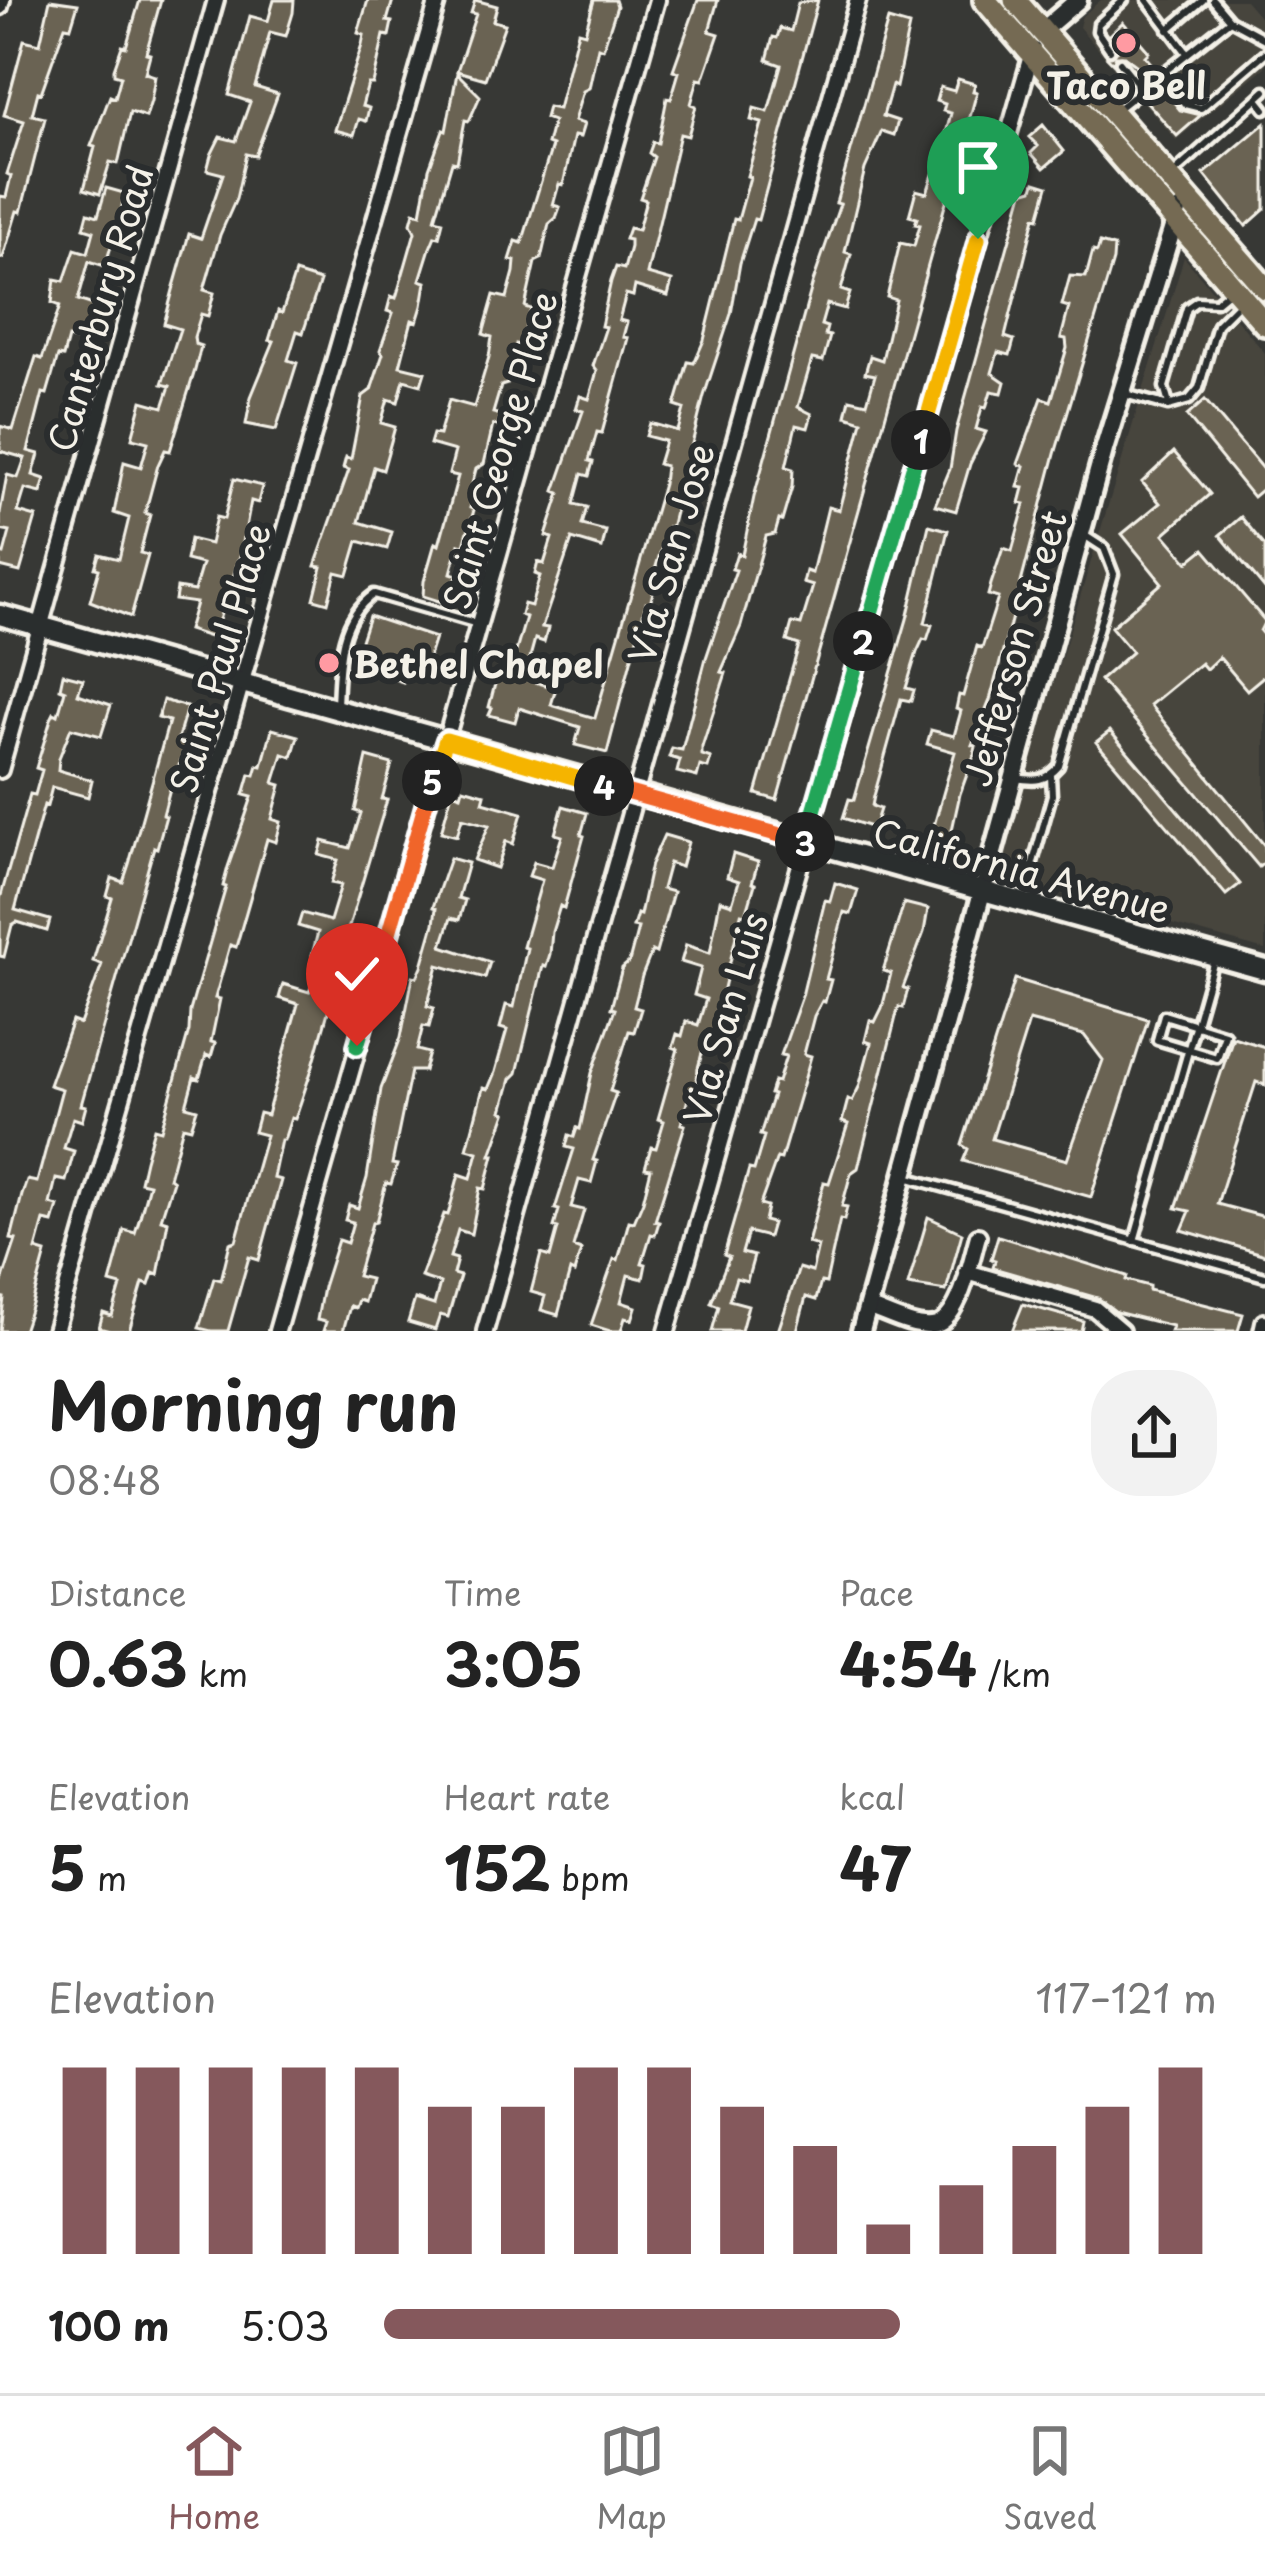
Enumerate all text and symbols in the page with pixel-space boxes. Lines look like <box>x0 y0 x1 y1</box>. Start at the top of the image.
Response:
marker: Taco Bell <box>1113 30 1139 56</box>
place label: Taco Bell <box>1046 57 1206 111</box>
pin <box>927 116 1029 239</box>
icon: arrive <box>945 134 1011 200</box>
street label: Canterbury Road <box>32 158 166 458</box>
street label: Saint George Place <box>428 285 570 615</box>
pin: 1 <box>891 410 951 470</box>
text: 1 <box>913 415 929 465</box>
street label: Via San Jose <box>613 437 727 669</box>
street label: Jefferson Street <box>949 504 1079 792</box>
street label: Saint Paul Place <box>155 517 283 799</box>
pin: 2 <box>833 611 893 671</box>
text: 2 <box>851 616 875 666</box>
place label: Bethel Chapel <box>353 636 603 690</box>
marker: Bethel Chapel <box>316 650 342 676</box>
pin: 5 <box>402 751 462 811</box>
text: 5 <box>421 756 443 806</box>
pin: 4 <box>574 756 634 816</box>
text: 4 <box>593 761 615 811</box>
street label: California Avenue <box>867 803 1177 935</box>
pin: 3 <box>775 812 835 872</box>
text: 3 <box>794 817 816 867</box>
street label: Via San Luis <box>668 906 780 1130</box>
pin <box>306 923 408 1046</box>
icon: check <box>324 941 390 1007</box>
text: Morning run <box>48 1354 458 1453</box>
button: share <box>1091 1370 1217 1496</box>
text: 08:48 <box>48 1449 162 1508</box>
text: Distance <box>48 1567 186 1617</box>
text: Time <box>444 1567 522 1617</box>
text: Pace <box>839 1567 914 1617</box>
text: 0.63 <box>48 1617 188 1707</box>
text: 3:05 <box>444 1617 583 1707</box>
text: 4:54 <box>839 1617 977 1707</box>
text: km <box>188 1648 248 1698</box>
text: /km <box>977 1648 1051 1698</box>
text: Elevation <box>48 1771 190 1821</box>
text: Heart rate <box>444 1771 610 1821</box>
text: kcal <box>839 1771 905 1821</box>
text: 5 <box>48 1821 86 1911</box>
text: 152 <box>444 1821 551 1911</box>
text: 47 <box>839 1821 911 1911</box>
text: m <box>86 1852 127 1902</box>
text: bpm <box>551 1852 630 1902</box>
text: Elevation <box>48 1967 216 2026</box>
text: 117–121 m <box>1035 1967 1217 2026</box>
text: 100 m <box>48 2295 170 2354</box>
text: 5:03 <box>240 2295 330 2354</box>
tab: Home <box>168 2418 260 2540</box>
tab: Map <box>596 2418 667 2540</box>
tab: Saved <box>1003 2418 1097 2540</box>

